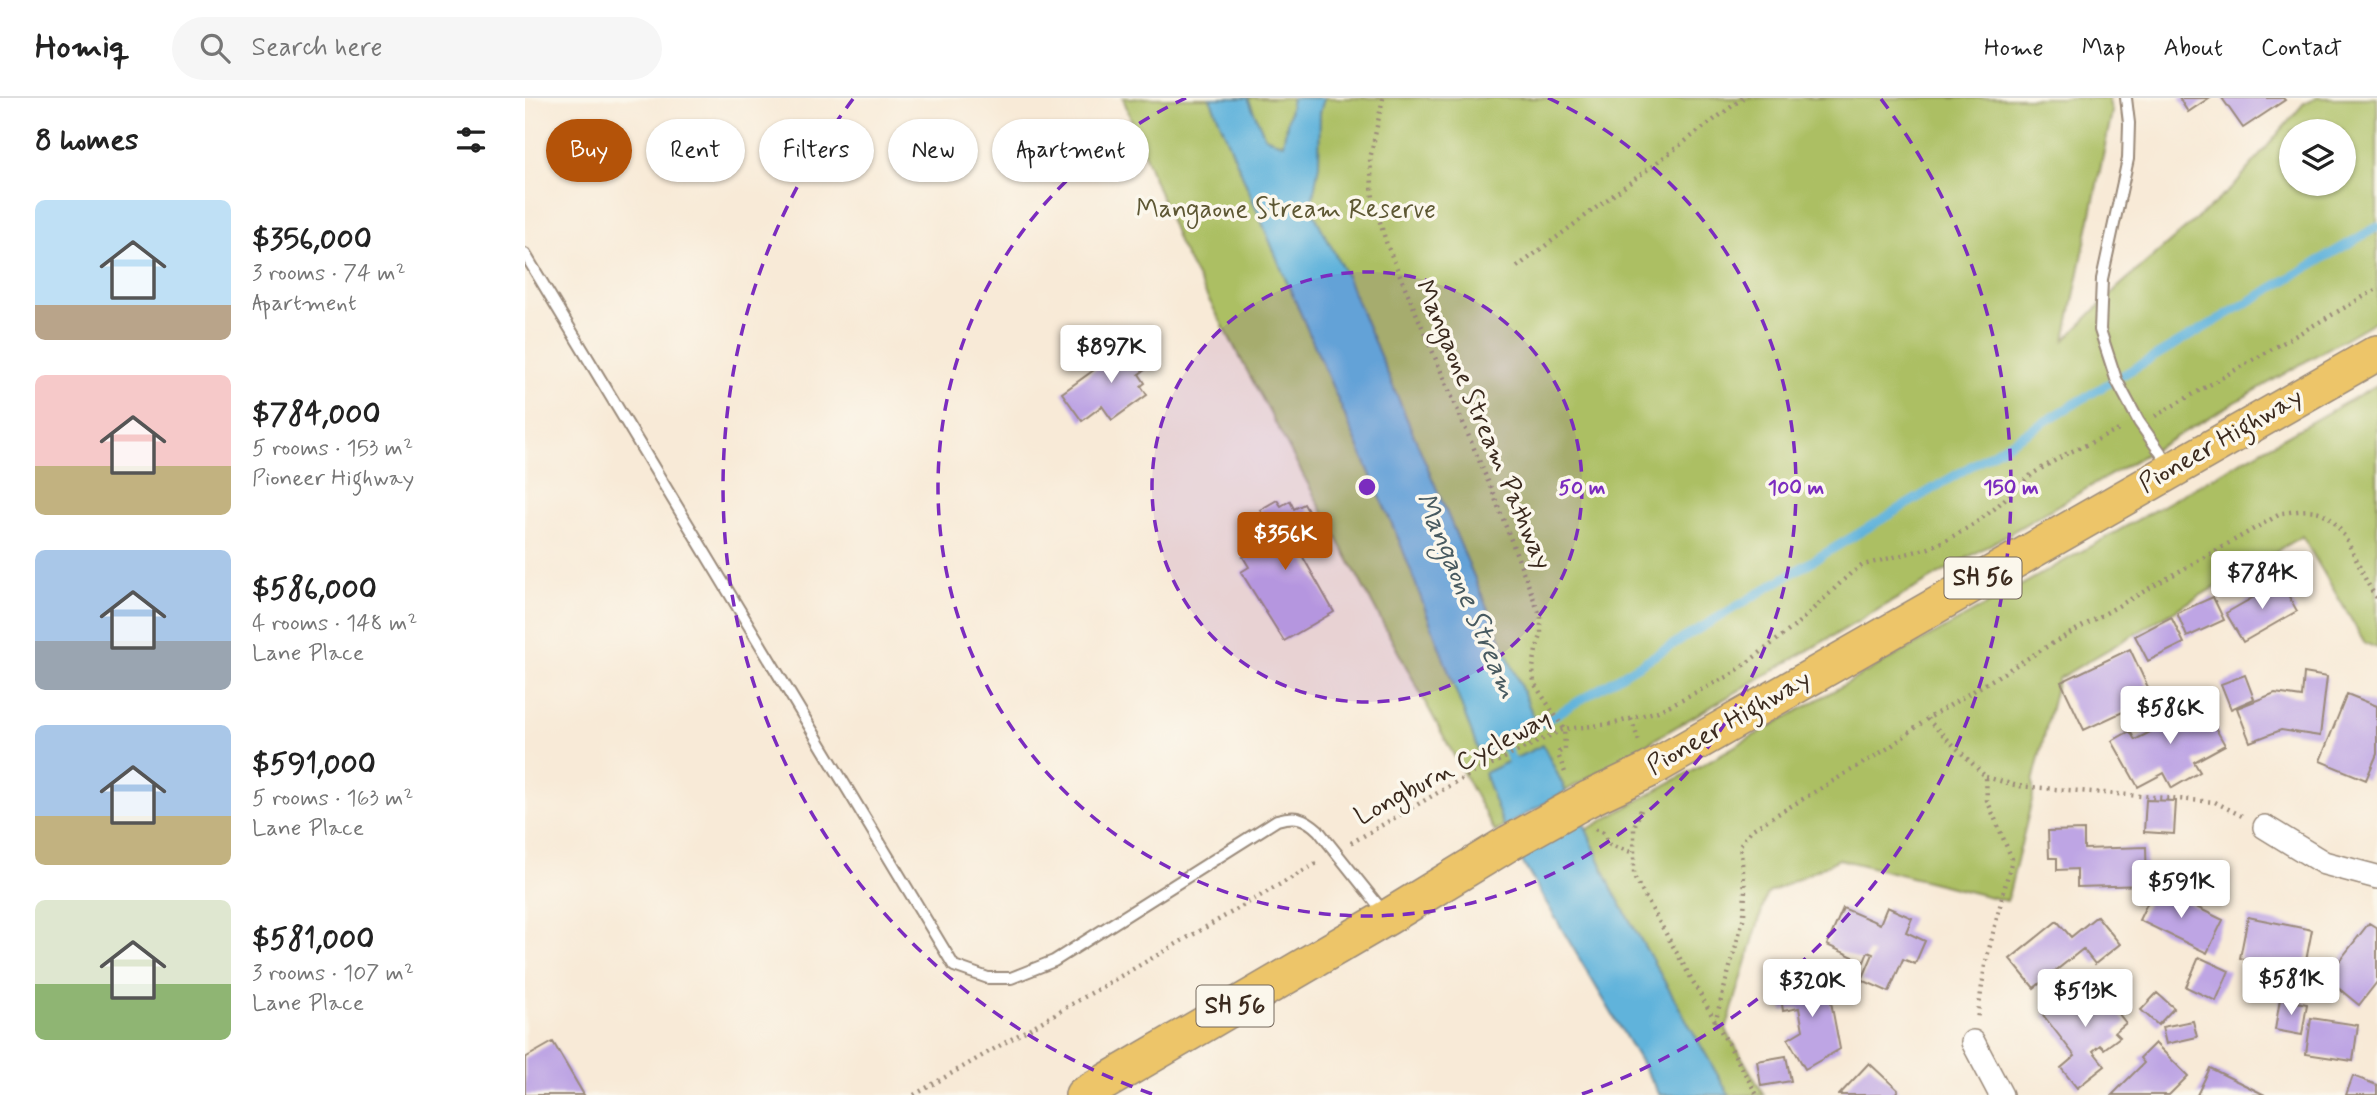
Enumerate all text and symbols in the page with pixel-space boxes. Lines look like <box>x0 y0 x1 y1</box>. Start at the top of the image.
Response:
search box <box>172 17 662 80</box>
text: Homiq <box>35 26 130 70</box>
icon: search <box>196 29 234 67</box>
text: Search here <box>252 31 382 65</box>
text: Home <box>1984 33 2044 64</box>
text: Map <box>2082 33 2126 64</box>
text: About <box>2164 33 2223 64</box>
text: Contact <box>2261 33 2342 64</box>
chip: Buy <box>546 119 632 182</box>
chip: Rent <box>646 119 745 182</box>
chip: Filters <box>759 119 874 182</box>
chip: New <box>888 119 978 182</box>
chip: Apartment <box>992 119 1149 182</box>
map controls <box>2279 119 2356 196</box>
button: layers <box>2279 119 2356 196</box>
text: 8 homes <box>35 121 138 160</box>
icon: filters <box>452 121 490 159</box>
park label: Mangaone Stream Reserve <box>1136 193 1436 229</box>
text: $356,000 <box>252 220 372 259</box>
icon: home <box>91 228 175 312</box>
text: 3 rooms · 74 m² <box>252 259 406 289</box>
street label: Mangaone Stream Pathway <box>1405 275 1559 576</box>
text: Apartment <box>252 289 357 319</box>
pin: $897K <box>1062 326 1160 385</box>
text: $897K <box>1076 333 1146 363</box>
street label: Pioneer Highway <box>2133 380 2310 504</box>
text: $784,000 <box>252 395 380 434</box>
icon: home <box>91 403 175 487</box>
text: 5 rooms · 153 m² <box>252 434 413 464</box>
text: Pioneer Highway <box>252 464 414 494</box>
text: 50 m <box>1559 474 1606 502</box>
text: 100 m <box>1768 474 1824 502</box>
text: 150 m <box>1983 474 2039 502</box>
centre of rings <box>1355 475 1379 499</box>
water label: Mangaone Stream <box>1404 487 1526 706</box>
pin: $356K <box>1236 512 1334 572</box>
text: $356K <box>1253 520 1317 550</box>
pin: $784K <box>2213 552 2311 611</box>
road number: SH 56 <box>1945 558 2021 598</box>
text: $784K <box>2227 559 2297 589</box>
text: $586,000 <box>252 570 377 609</box>
icon: home <box>91 578 175 662</box>
text: 4 rooms · 148 m² <box>252 609 417 639</box>
text: Lane Place <box>252 639 364 669</box>
street label: Pioneer Highway <box>1641 662 1818 786</box>
pin: $586K <box>2121 686 2219 746</box>
text: $586K <box>2137 694 2204 724</box>
street label: Longburn Cycleway <box>1349 702 1558 836</box>
text: $591,000 <box>252 745 376 784</box>
icon: home <box>91 753 175 837</box>
text: 5 rooms · 163 m² <box>252 784 414 814</box>
text: Lane Place <box>252 814 364 844</box>
pin: $591K <box>2132 860 2230 920</box>
text: $591K <box>2148 868 2214 898</box>
text: $581,000 <box>252 920 374 959</box>
icon: home <box>91 928 175 1012</box>
pin: $581K <box>2242 958 2340 1017</box>
text: 3 rooms · 107 m² <box>252 959 414 989</box>
pin: $320K <box>1763 960 1861 1019</box>
text: $581K <box>2258 965 2324 995</box>
text: $320K <box>1779 967 1845 997</box>
pin: $513K <box>2036 970 2134 1029</box>
text: $513K <box>2054 977 2116 1007</box>
road number: SH 56 <box>1197 986 1273 1026</box>
text: Lane Place <box>252 989 364 1019</box>

